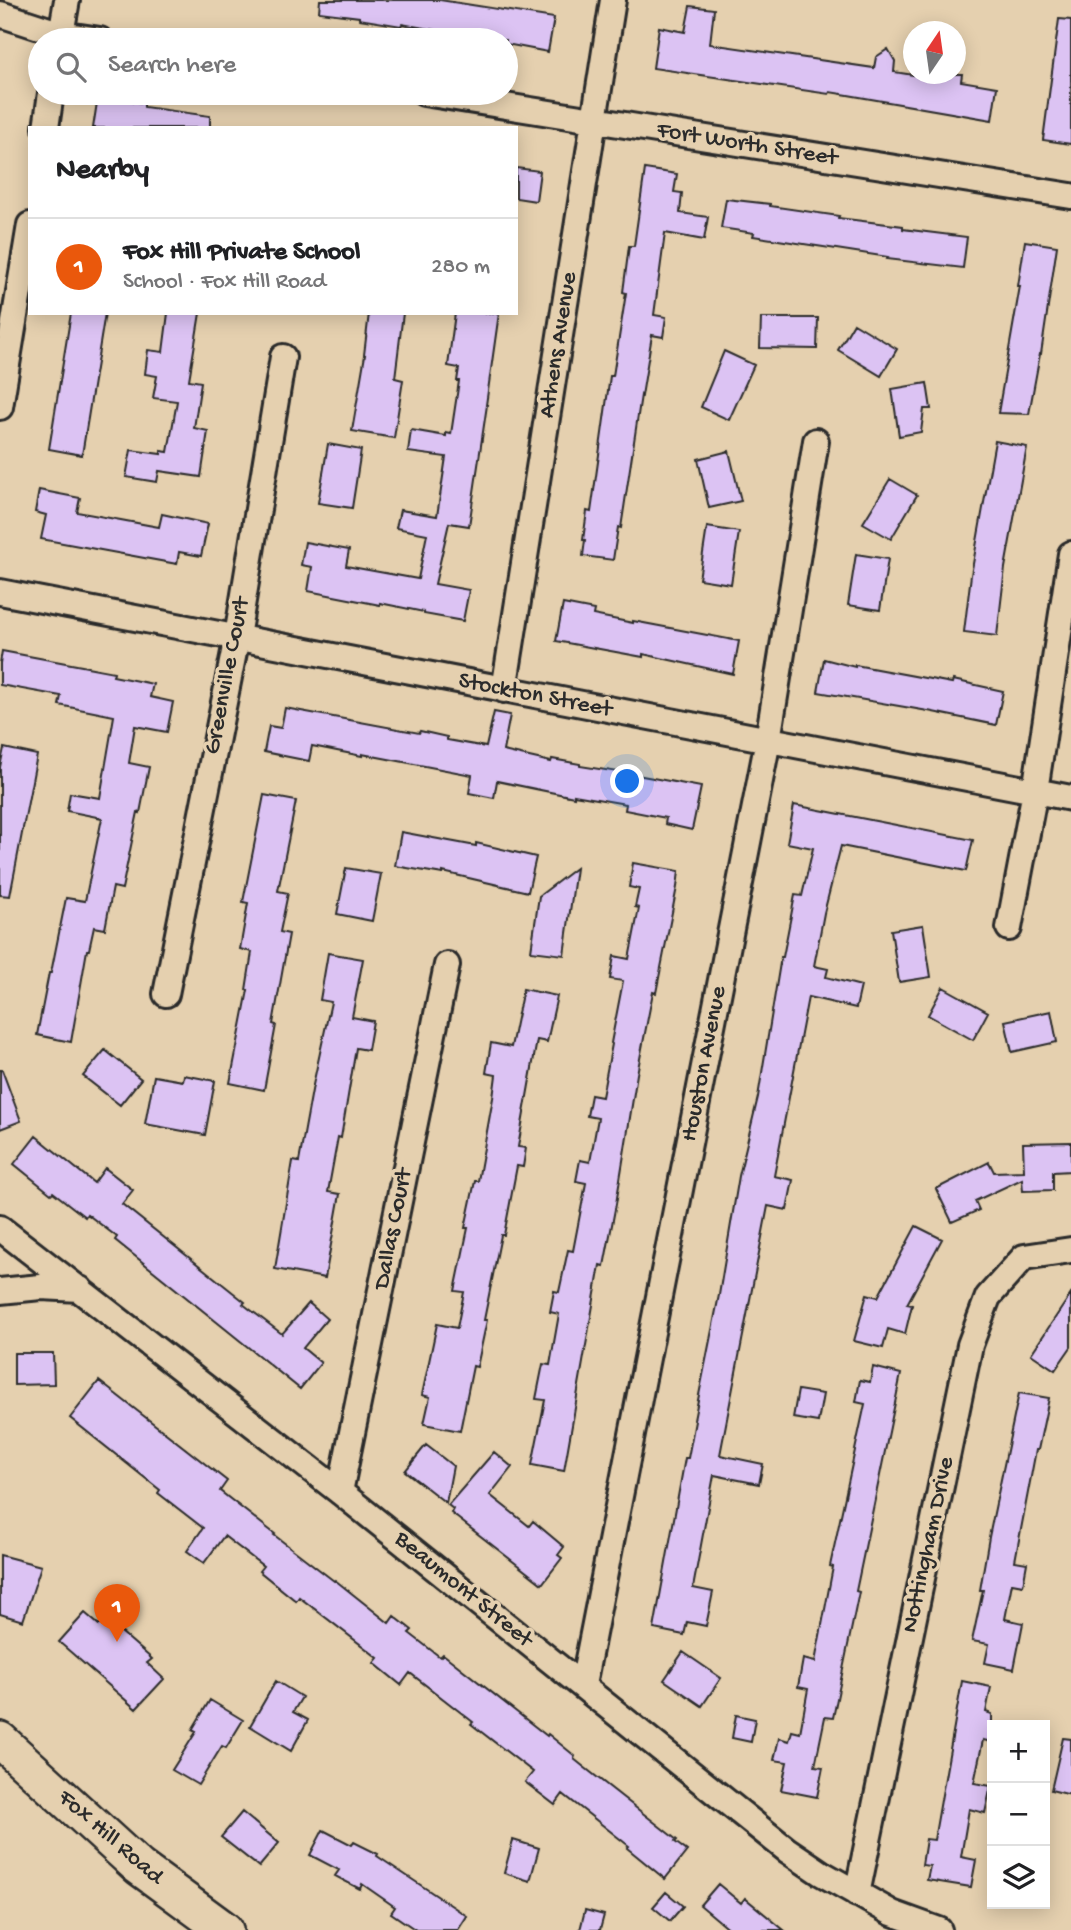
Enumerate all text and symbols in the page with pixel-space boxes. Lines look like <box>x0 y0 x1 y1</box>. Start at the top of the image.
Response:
north arrow <box>903 21 966 84</box>
search box <box>28 28 518 105</box>
icon: search <box>52 48 90 86</box>
text: Search here <box>108 51 236 82</box>
street label: Fort Worth Street <box>654 116 842 174</box>
text: Nearby <box>56 154 149 189</box>
text: Fox Hill Private School <box>123 238 361 269</box>
text: 1 <box>74 254 84 281</box>
text: 280 m <box>431 254 490 281</box>
text: School · Fox Hill Road <box>123 269 326 296</box>
street label: Athens Avenue <box>533 269 585 420</box>
street label: Greenville Court <box>199 593 258 757</box>
street label: Stockton Street <box>456 667 616 725</box>
your location <box>610 764 644 798</box>
street label: Houston Avenue <box>676 983 734 1144</box>
street label: Dallas Court <box>368 1164 420 1294</box>
street label: Nottingham Drive <box>896 1454 962 1636</box>
street label: Beaumont Street <box>387 1525 540 1656</box>
pin: 1 <box>94 1584 140 1642</box>
map controls <box>987 1720 1050 1909</box>
button: + <box>987 1720 1050 1783</box>
button: − <box>987 1783 1050 1846</box>
street label: Fox Hill Road <box>50 1784 170 1893</box>
button: layers <box>987 1846 1050 1909</box>

